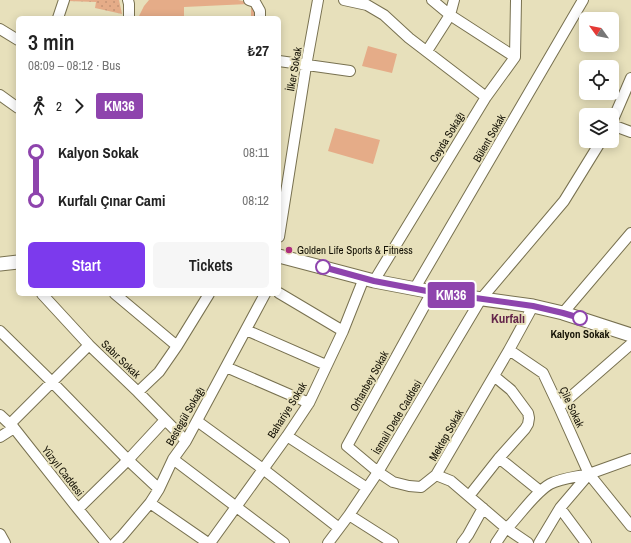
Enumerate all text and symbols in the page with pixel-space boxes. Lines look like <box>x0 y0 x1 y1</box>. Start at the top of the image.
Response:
north arrow <box>579 12 619 52</box>
map controls <box>579 12 619 148</box>
text: 3 min <box>28 27 74 57</box>
text: ₺27 <box>248 40 269 61</box>
street label: İlker Sokak <box>283 45 305 92</box>
text: 08:09 – 08:12 · Bus <box>28 57 120 74</box>
button: locate <box>579 60 619 100</box>
icon: walk <box>28 95 50 117</box>
icon: forward <box>68 95 90 117</box>
text: KM36 <box>104 97 135 115</box>
text: 2 <box>56 98 62 115</box>
button: layers <box>579 108 619 148</box>
street label: Ceyda Sokağı <box>426 109 468 165</box>
street label: Bülent Sokak <box>470 111 509 165</box>
text: Kalyon Sokak <box>58 142 139 163</box>
text: 08:11 <box>243 144 269 161</box>
text: Kurfalı Çınar Cami <box>58 190 165 211</box>
text: 08:12 <box>242 192 269 209</box>
button: Start <box>28 242 145 288</box>
button: Tickets <box>153 242 269 288</box>
place label: Golden Life Sports & Fitness <box>297 243 413 257</box>
marker: Golden Life Sports & Fitness <box>284 245 294 255</box>
unlabelled marker <box>315 259 331 275</box>
line badge: KM36 <box>423 282 479 308</box>
text: KM36 <box>436 286 466 304</box>
district label: Kurfalı <box>491 310 525 327</box>
marker: Kalyon Sokak <box>572 310 588 326</box>
place label: Kalyon Sokak <box>550 327 611 341</box>
street label: Sabır Sokak <box>98 337 144 381</box>
street label: Orhanbey Sokak <box>347 348 392 414</box>
street label: İsmail Dede Caddesi <box>369 377 425 457</box>
street label: Bahariye Sokak <box>264 379 310 441</box>
street label: Bestegül Sokağı <box>163 384 207 448</box>
street label: Çile Sokak <box>556 384 588 430</box>
street label: Mektep Sokak <box>426 406 467 463</box>
street label: Yüzyıl Caddesi <box>39 443 87 499</box>

